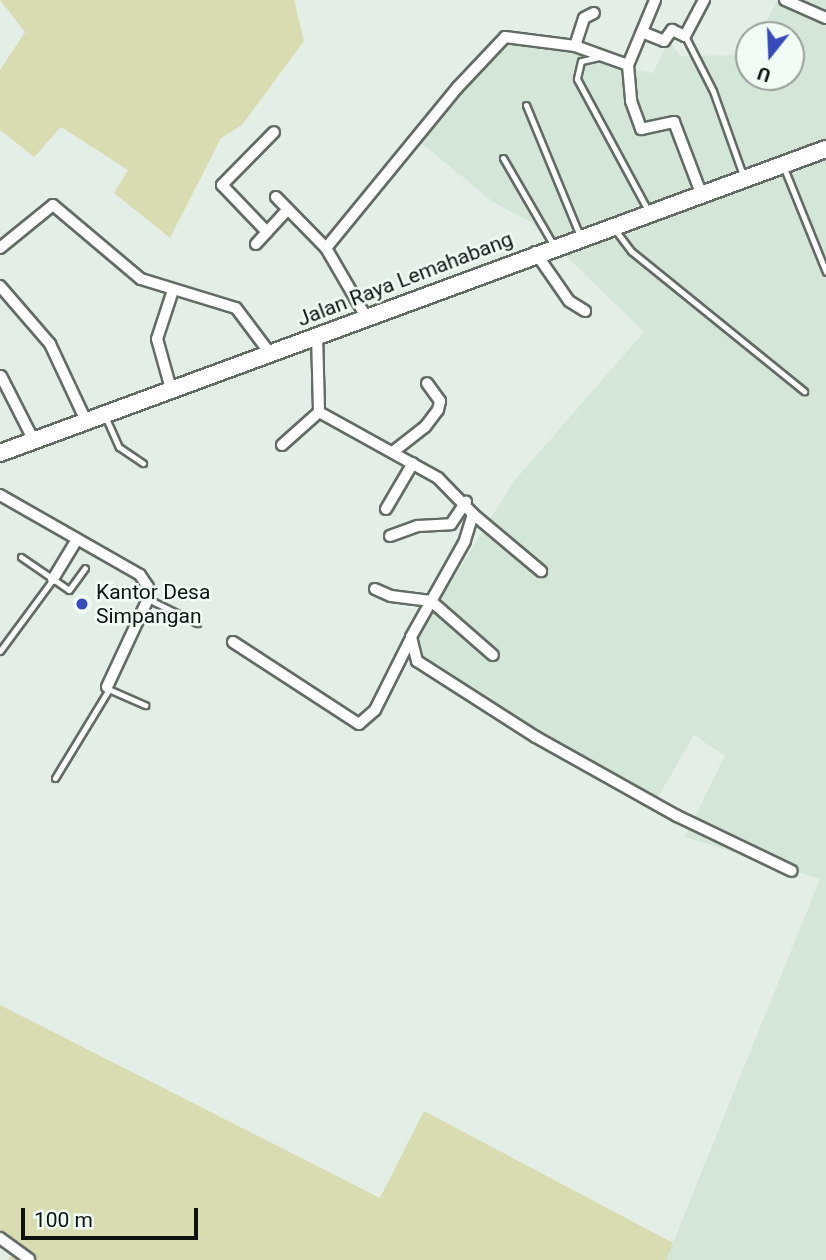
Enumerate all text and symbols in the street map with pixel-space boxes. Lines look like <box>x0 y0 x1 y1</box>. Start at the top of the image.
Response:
north arrow <box>735 21 805 91</box>
text: U <box>754 62 773 87</box>
street label: Jalan Raya Lemahabang <box>294 226 516 332</box>
place label: Kantor Desa Simpangan <box>96 579 210 629</box>
marker: Kantor Desa Simpangan <box>74 596 90 612</box>
scale bar <box>24 1194 201 1238</box>
text: 100 m <box>34 1208 93 1232</box>

